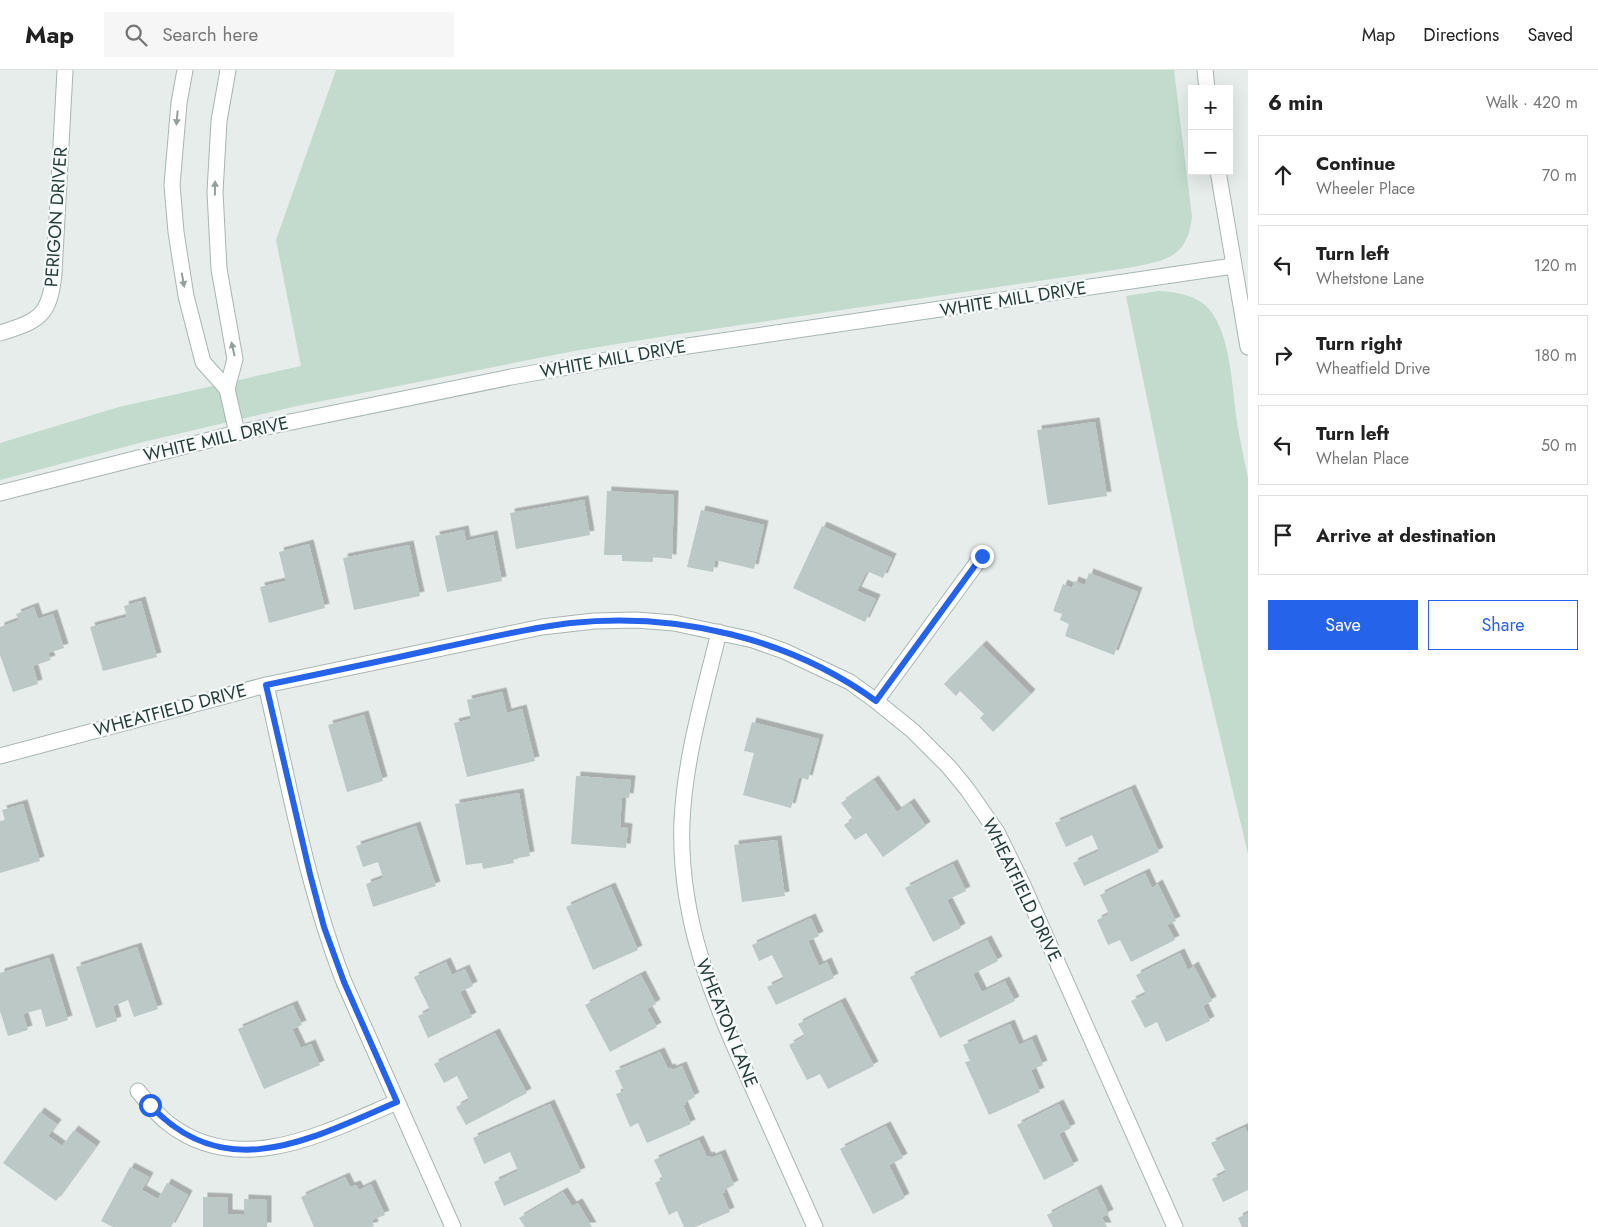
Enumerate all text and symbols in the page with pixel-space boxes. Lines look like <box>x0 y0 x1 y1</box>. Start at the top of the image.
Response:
search box <box>104 12 454 57</box>
text: Map <box>25 17 74 52</box>
icon: search <box>122 21 150 49</box>
text: Search here <box>162 21 258 48</box>
text: Map <box>1362 22 1395 48</box>
text: Directions <box>1423 22 1499 48</box>
text: Saved <box>1527 22 1573 48</box>
map controls <box>1188 85 1233 175</box>
button: + <box>1188 85 1233 130</box>
text: 6 min <box>1268 88 1323 118</box>
text: Walk · 420 m <box>1486 91 1578 114</box>
one-way arrow <box>173 110 181 126</box>
button: − <box>1188 130 1233 175</box>
street label: PERIGON DRIVER <box>38 146 74 288</box>
text: Continue <box>1316 150 1395 177</box>
icon: ahead <box>1269 161 1297 189</box>
text: 70 m <box>1542 164 1577 187</box>
text: Wheeler Place <box>1316 177 1415 200</box>
one-way arrow <box>211 180 219 196</box>
text: Turn left <box>1316 240 1389 267</box>
icon: left <box>1269 251 1297 279</box>
text: 120 m <box>1534 254 1577 277</box>
text: Whetstone Lane <box>1316 267 1424 290</box>
one-way arrow <box>180 272 188 288</box>
street label: WHITE MILL DRIVE <box>938 275 1088 323</box>
text: Turn right <box>1316 330 1402 357</box>
street label: WHITE MILL DRIVE <box>538 333 688 385</box>
one-way arrow <box>229 341 237 356</box>
icon: right <box>1269 341 1297 369</box>
text: 180 m <box>1534 344 1577 367</box>
text: Wheatfield Drive <box>1316 357 1430 380</box>
street label: WHITE MILL DRIVE <box>141 410 291 468</box>
text: Turn left <box>1316 420 1389 447</box>
icon: left <box>1269 431 1297 459</box>
text: 50 m <box>1541 434 1577 457</box>
text: Whelan Place <box>1316 447 1409 470</box>
icon: arrive <box>1269 521 1297 549</box>
text: Arrive at destination <box>1316 522 1496 549</box>
route end <box>971 545 994 568</box>
button: Save <box>1268 600 1418 650</box>
button: Share <box>1428 600 1578 650</box>
street label: WHEATFIELD DRIVE <box>91 677 249 743</box>
street label: WHEATFIELD DRIVE <box>976 814 1068 966</box>
street label: WHEATON LANE <box>689 955 765 1091</box>
route start <box>139 1094 162 1117</box>

